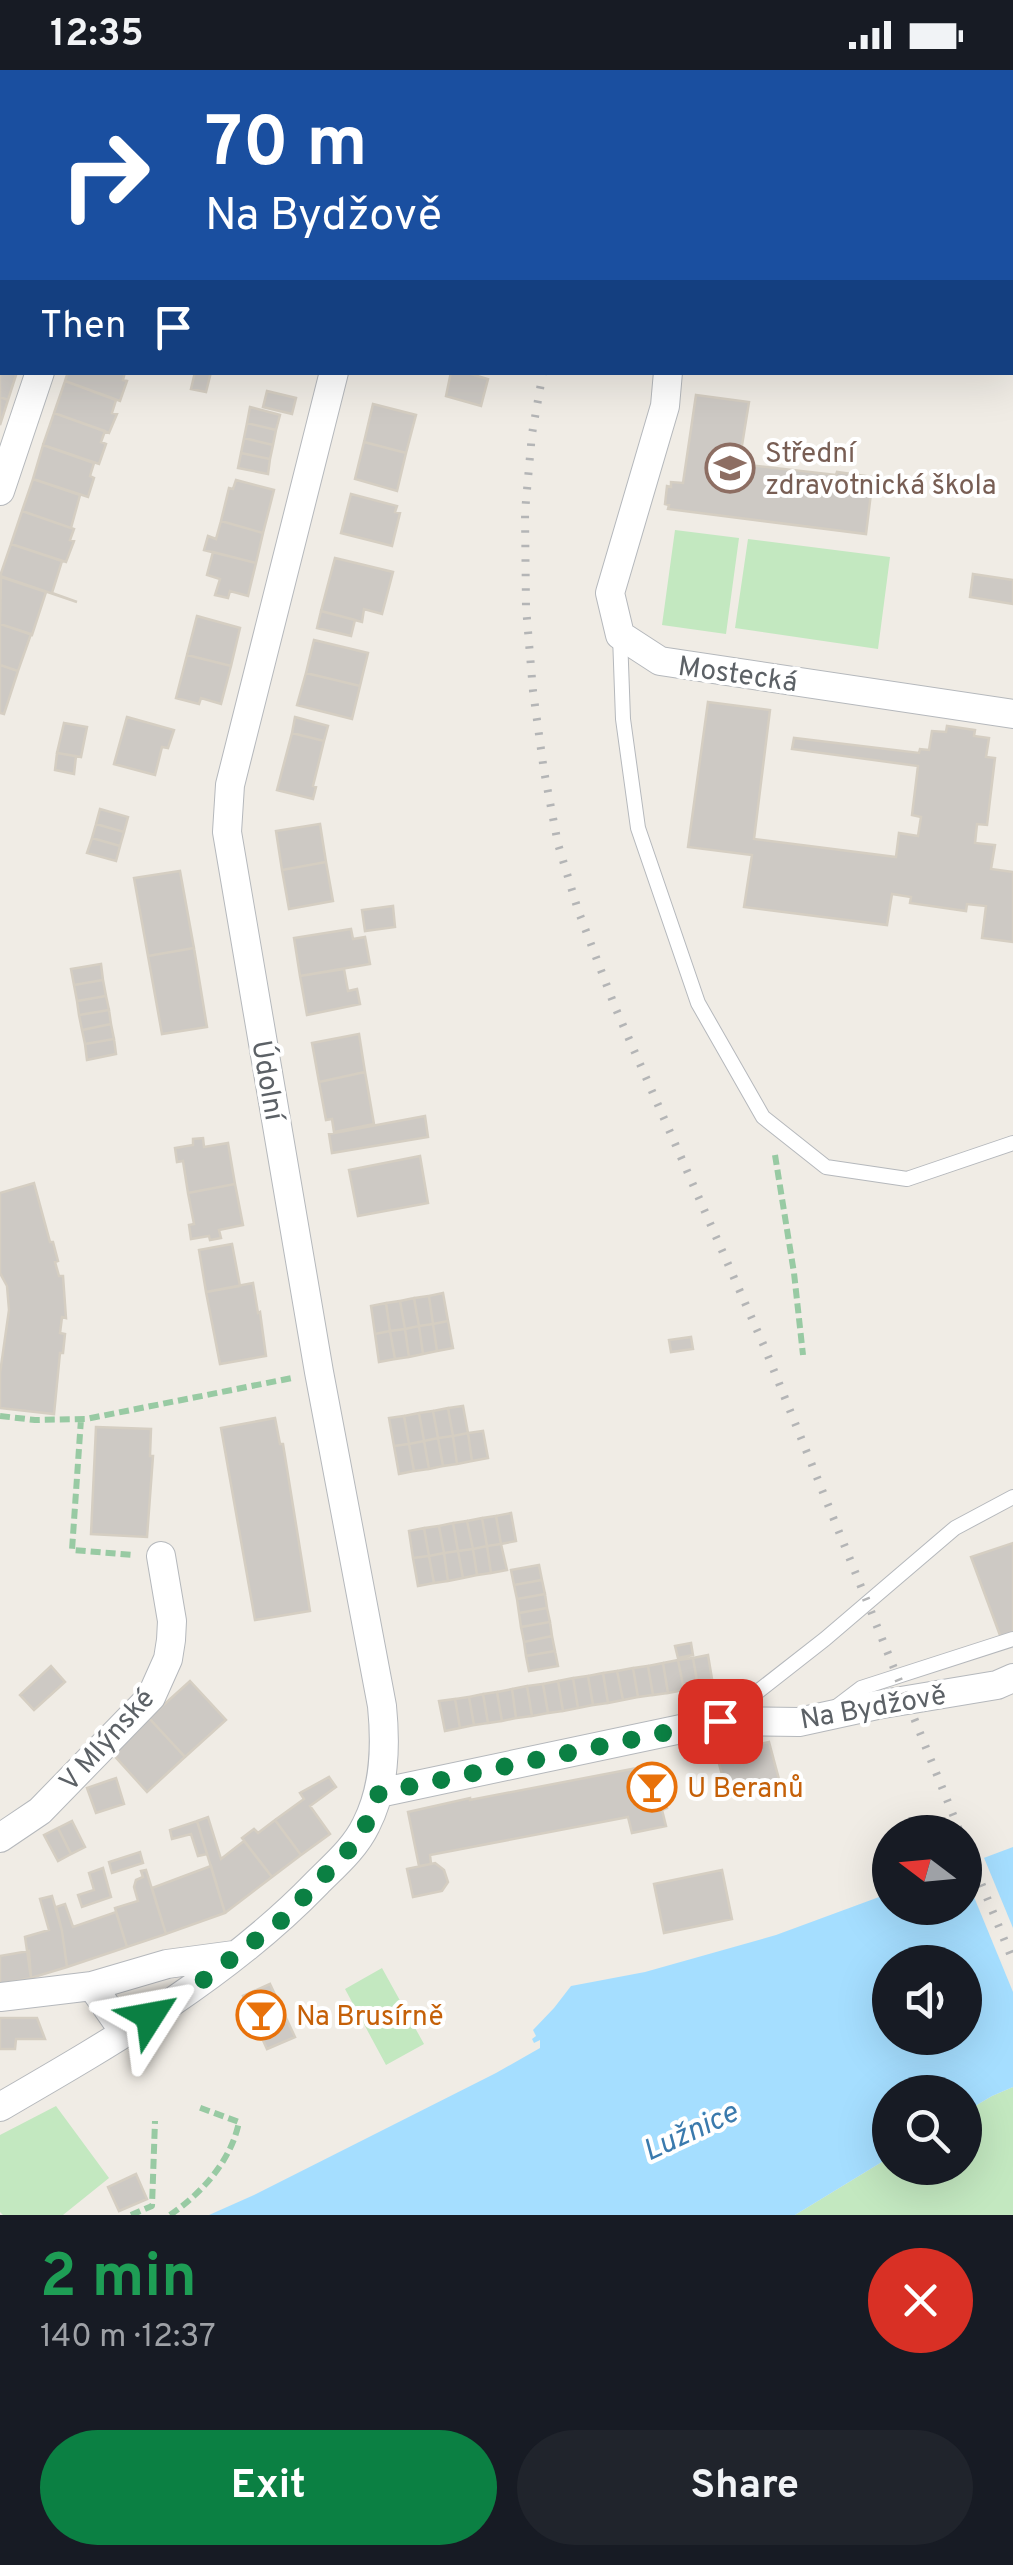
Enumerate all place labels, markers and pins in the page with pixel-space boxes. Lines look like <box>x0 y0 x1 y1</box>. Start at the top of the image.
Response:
place label: Střední zdravotnická škola <box>765 437 997 505</box>
school or university icon: Střední zdravotnická škola <box>704 442 756 494</box>
pin <box>678 1679 763 1764</box>
bar icon: U Beranů <box>626 1761 678 1813</box>
place label: U Beranů <box>687 1772 804 1808</box>
bar icon: Na Brusírně <box>235 1989 287 2041</box>
place label: Na Brusírně <box>296 2000 443 2036</box>

